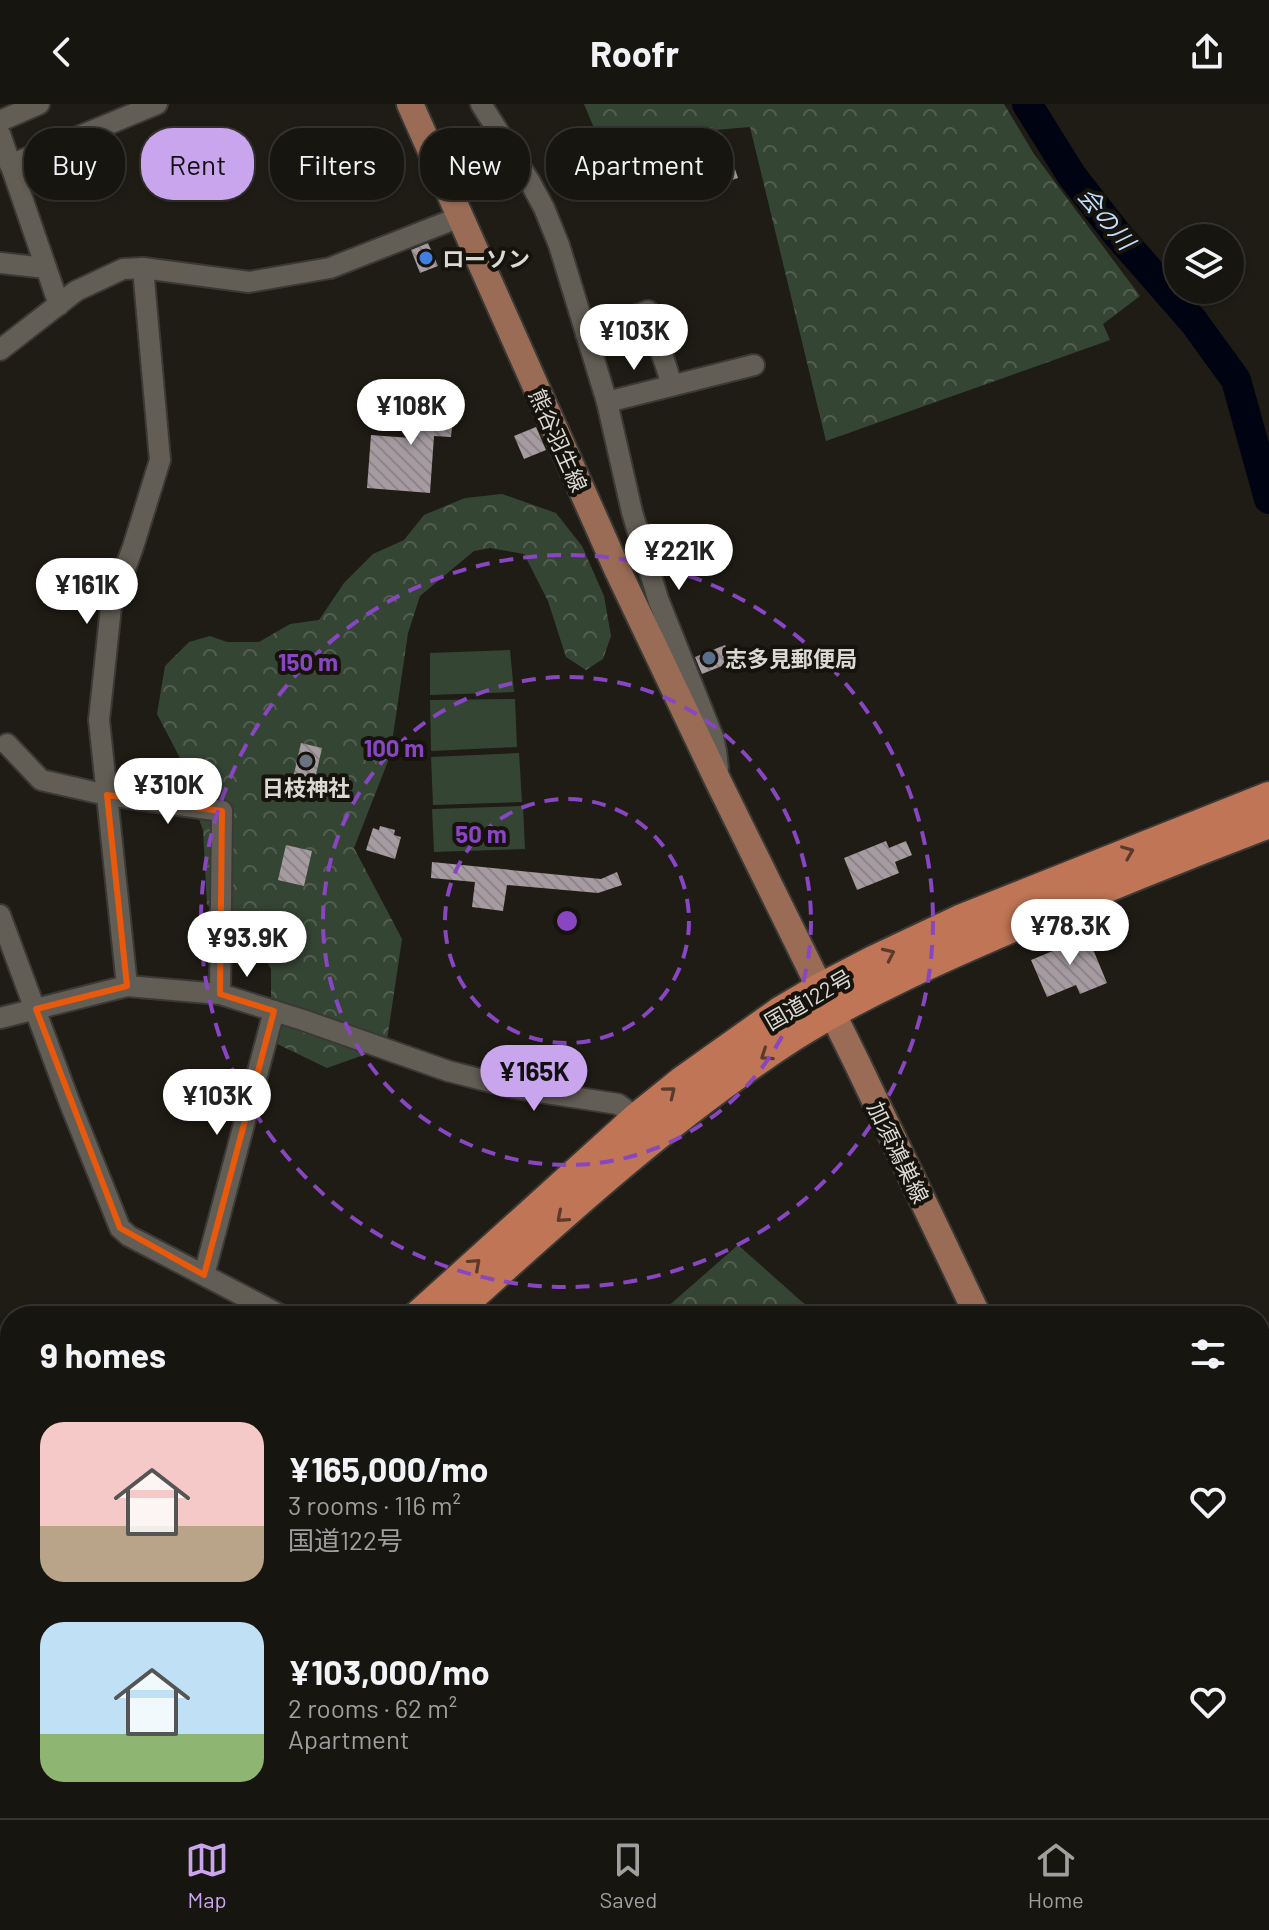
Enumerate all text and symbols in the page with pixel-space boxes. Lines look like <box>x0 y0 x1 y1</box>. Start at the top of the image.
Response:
icon: back <box>40 30 84 74</box>
icon: share <box>1185 30 1229 74</box>
text: Roofr <box>590 31 679 74</box>
chip: Buy <box>24 128 125 200</box>
chip: Rent <box>141 128 254 200</box>
chip: Filters <box>270 128 404 200</box>
chip: New <box>420 128 530 200</box>
chip: Apartment <box>546 128 733 200</box>
water label: 会の川 <box>1073 181 1143 257</box>
map controls <box>1164 224 1244 304</box>
button: layers <box>1164 224 1244 304</box>
place label: ローソン <box>442 245 530 271</box>
marker: ローソン <box>417 249 435 267</box>
pin: ¥103K <box>578 304 690 372</box>
text: ¥103K <box>598 314 670 345</box>
pin: ¥108K <box>355 379 467 447</box>
street label: 熊谷羽生線 <box>525 384 593 496</box>
text: ¥108K <box>375 389 447 420</box>
pin: ¥221K <box>623 524 735 592</box>
text: ¥221K <box>643 534 715 565</box>
pin: ¥161K <box>31 558 143 626</box>
text: ¥161K <box>54 568 120 599</box>
place label: 志多見郵便局 <box>725 645 857 671</box>
text: 150 m <box>278 647 338 676</box>
marker: 志多見郵便局 <box>700 649 718 667</box>
text: 100 m <box>364 733 424 762</box>
marker: 日枝神社 <box>297 752 315 770</box>
pin: ¥310K <box>112 758 224 826</box>
text: ¥310K <box>132 768 204 799</box>
place label: 日枝神社 <box>262 774 350 800</box>
text: 50 m <box>455 819 507 848</box>
one-way arrow <box>1120 846 1134 862</box>
pin: ¥78.3K <box>1005 899 1135 967</box>
centre of rings <box>553 907 581 935</box>
text: ¥78.3K <box>1029 909 1111 940</box>
pin: ¥93.9K <box>182 911 312 979</box>
text: ¥93.9K <box>206 921 288 952</box>
one-way arrow <box>880 948 895 964</box>
street label: 国道122号 <box>759 963 857 1035</box>
pin: ¥165K <box>478 1045 590 1113</box>
one-way arrow <box>760 1046 774 1061</box>
text: ¥165K <box>498 1055 570 1086</box>
pin: ¥103K <box>161 1069 273 1137</box>
text: ¥103K <box>181 1079 253 1110</box>
one-way arrow <box>661 1087 676 1101</box>
street label: 加須鴻巣線 <box>863 1097 935 1207</box>
one-way arrow <box>556 1207 571 1222</box>
one-way arrow <box>466 1259 481 1273</box>
icon: filters <box>1186 1332 1230 1376</box>
text: 9 homes <box>40 1334 166 1375</box>
text: ¥165,000/mo <box>288 1448 489 1489</box>
icon: home <box>104 1454 200 1550</box>
icon: heart <box>1186 1480 1230 1524</box>
text: 3 rooms · 116 m² <box>288 1489 461 1520</box>
text: 国道122号 <box>288 1524 403 1555</box>
text: ¥103,000/mo <box>288 1651 490 1692</box>
icon: home <box>104 1654 200 1750</box>
icon: heart <box>1186 1680 1230 1724</box>
text: 2 rooms · 62 m² <box>288 1692 457 1723</box>
text: Apartment <box>288 1723 409 1754</box>
tab: Map <box>185 1838 229 1912</box>
tab: Saved <box>600 1838 657 1912</box>
tab: Home <box>1028 1838 1084 1912</box>

